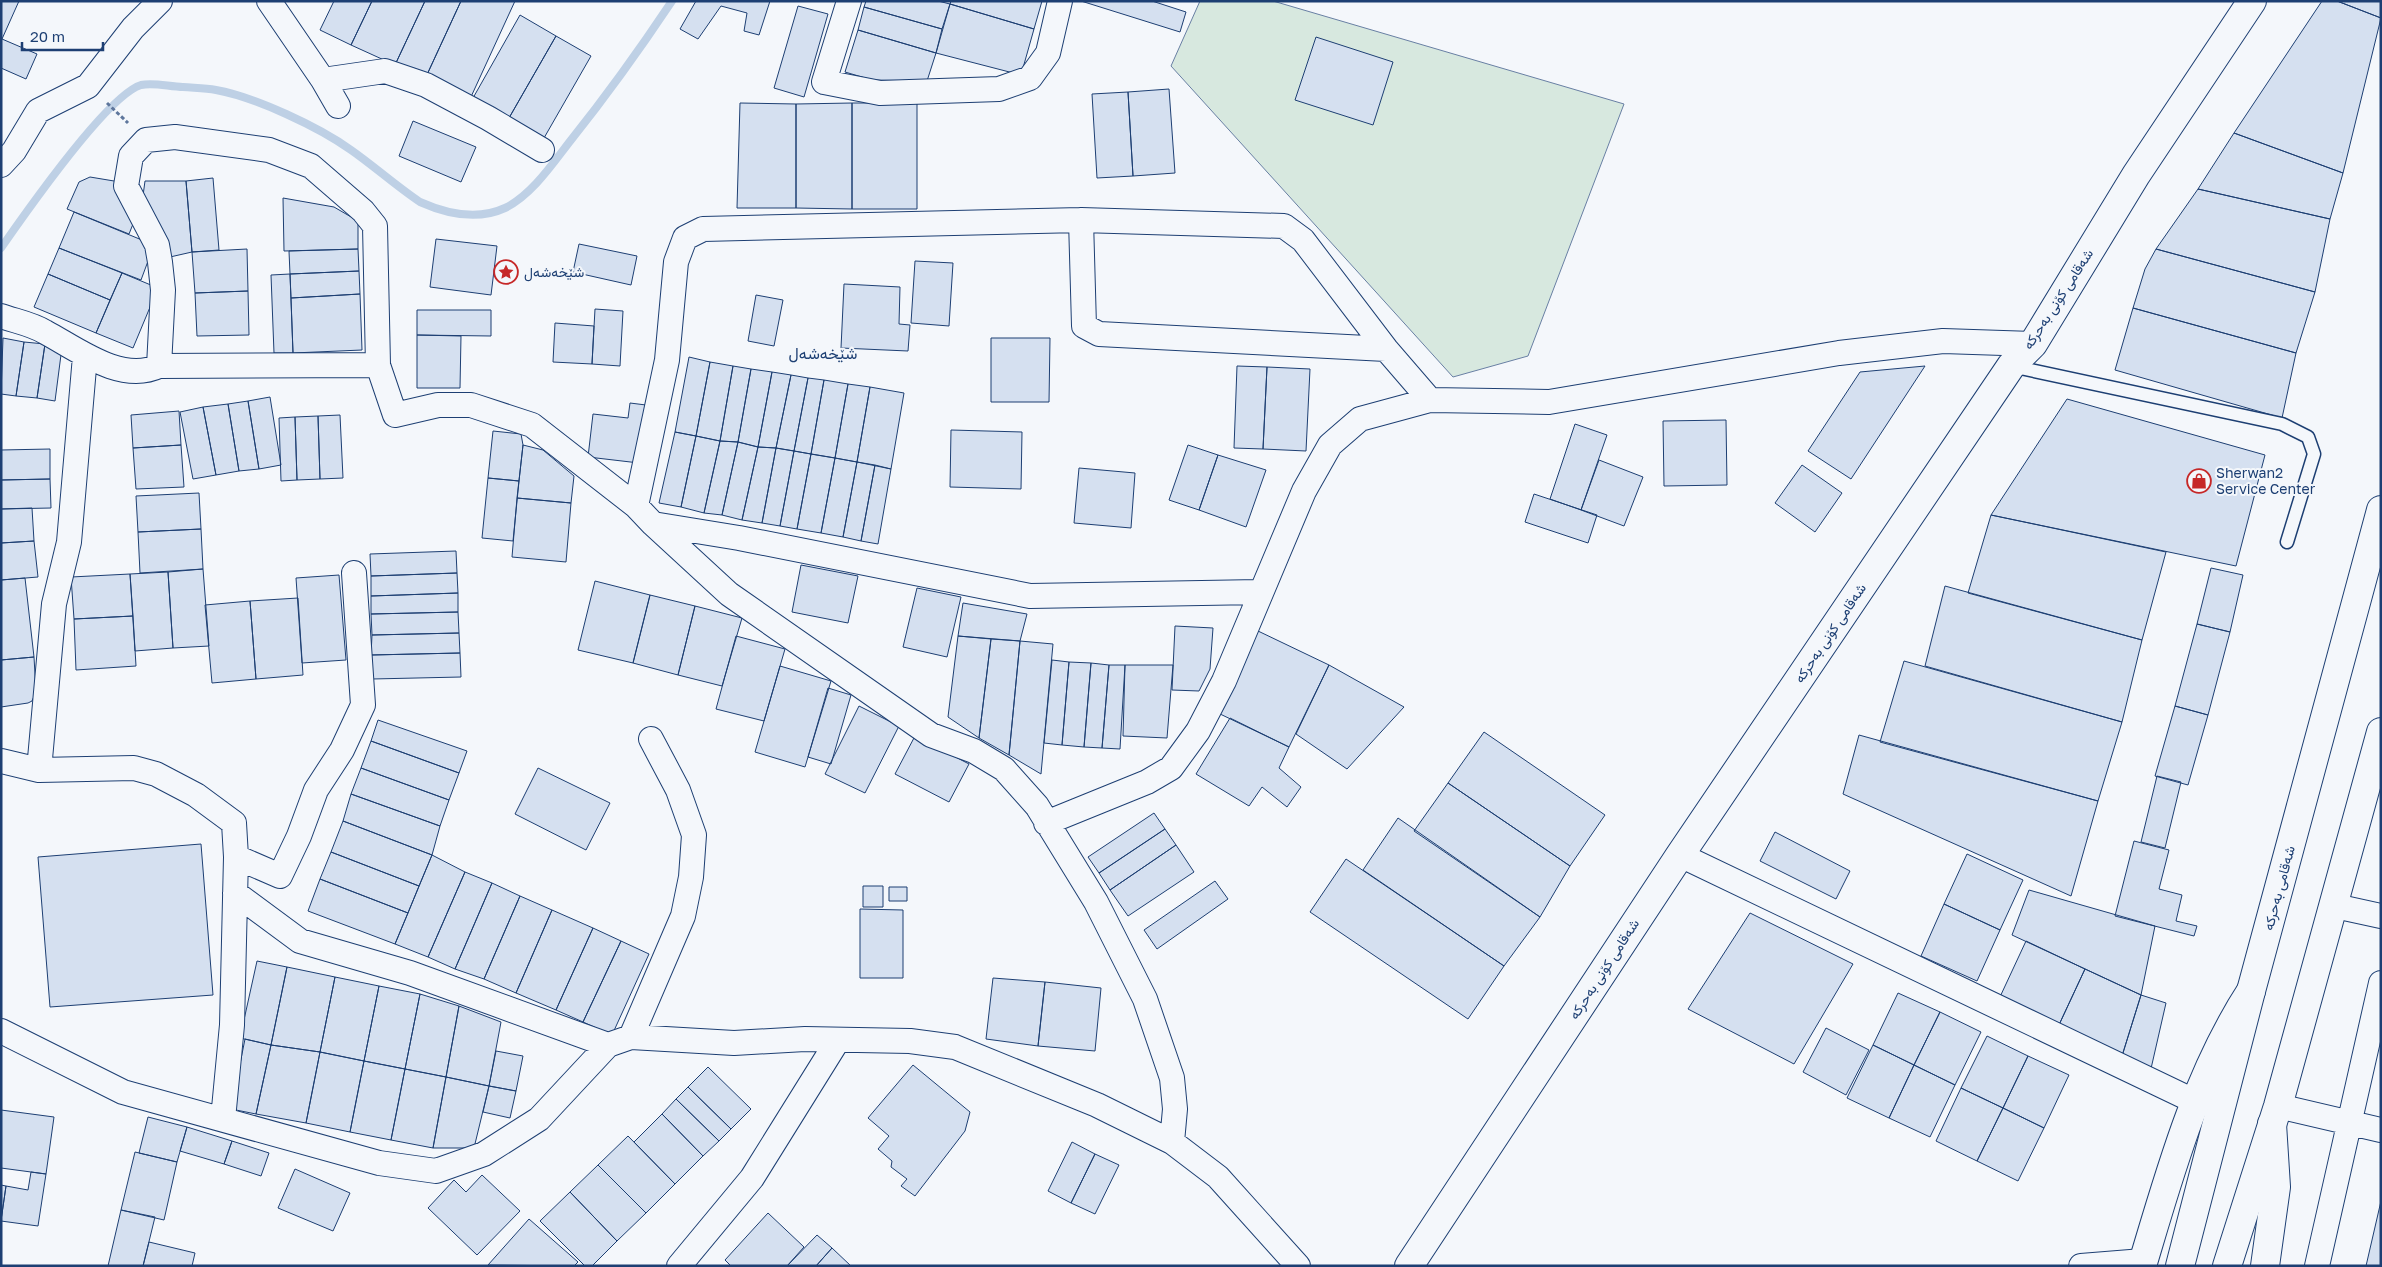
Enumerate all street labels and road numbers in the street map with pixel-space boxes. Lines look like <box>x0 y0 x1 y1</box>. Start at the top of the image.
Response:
street label: شەقامی کۆنی بەحرکە <box>2019 245 2097 353</box>
street label: شەقامی کۆنی بەحرکە <box>1790 580 1870 686</box>
street label: شەقامی بەحرکە <box>2259 844 2299 932</box>
street label: شەقامی کۆنی بەحرکە <box>1565 915 1643 1023</box>

